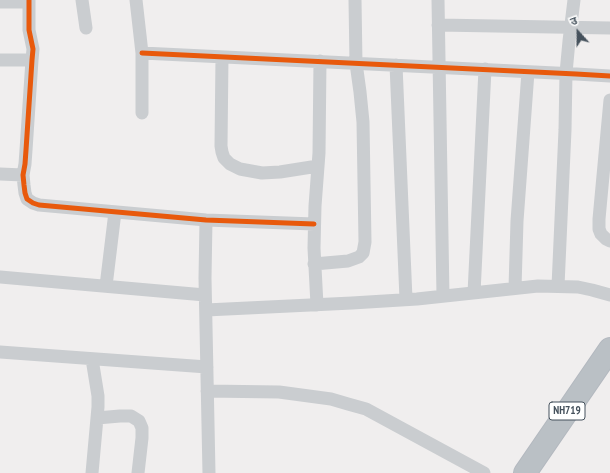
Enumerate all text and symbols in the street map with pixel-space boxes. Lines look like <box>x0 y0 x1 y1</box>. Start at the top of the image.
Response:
north arrow <box>558 12 598 52</box>
text: उ <box>568 13 579 28</box>
road number: NH719 <box>549 402 585 420</box>

